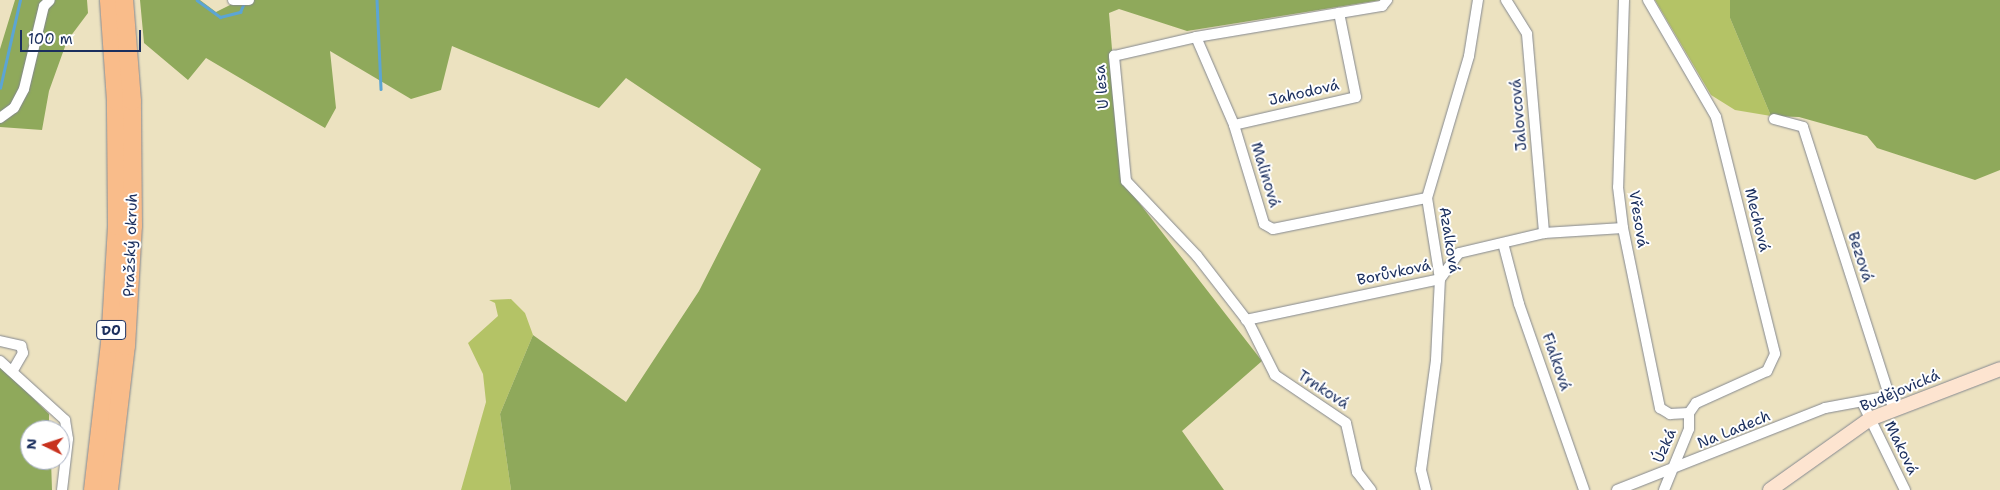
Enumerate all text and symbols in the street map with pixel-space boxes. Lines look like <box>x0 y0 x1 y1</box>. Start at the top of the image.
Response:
scale bar <box>22 20 144 52</box>
text: 100 m <box>28 29 73 49</box>
street label: U lesa <box>1091 64 1113 110</box>
street label: Jahodová <box>1267 76 1341 110</box>
street label: Jalovcová <box>1507 78 1531 152</box>
street label: Malinová <box>1247 140 1283 210</box>
street label: Mechová <box>1740 186 1774 254</box>
street label: Vřesová <box>1625 189 1651 249</box>
street label: Pražský okruh <box>120 193 142 297</box>
street label: Azalková <box>1435 206 1463 274</box>
street label: Bezová <box>1843 230 1877 284</box>
street label: Borůvková <box>1356 256 1432 290</box>
road number: D0 <box>96 318 126 342</box>
street label: Fialková <box>1538 331 1574 393</box>
street label: Budějovická <box>1858 366 1942 416</box>
street label: Trnková <box>1294 367 1352 413</box>
street label: Na Ladech <box>1695 407 1773 453</box>
street label: Maková <box>1880 418 1922 478</box>
north arrow <box>20 420 70 470</box>
street label: Úzká <box>1650 426 1680 466</box>
text: N <box>22 438 40 450</box>

